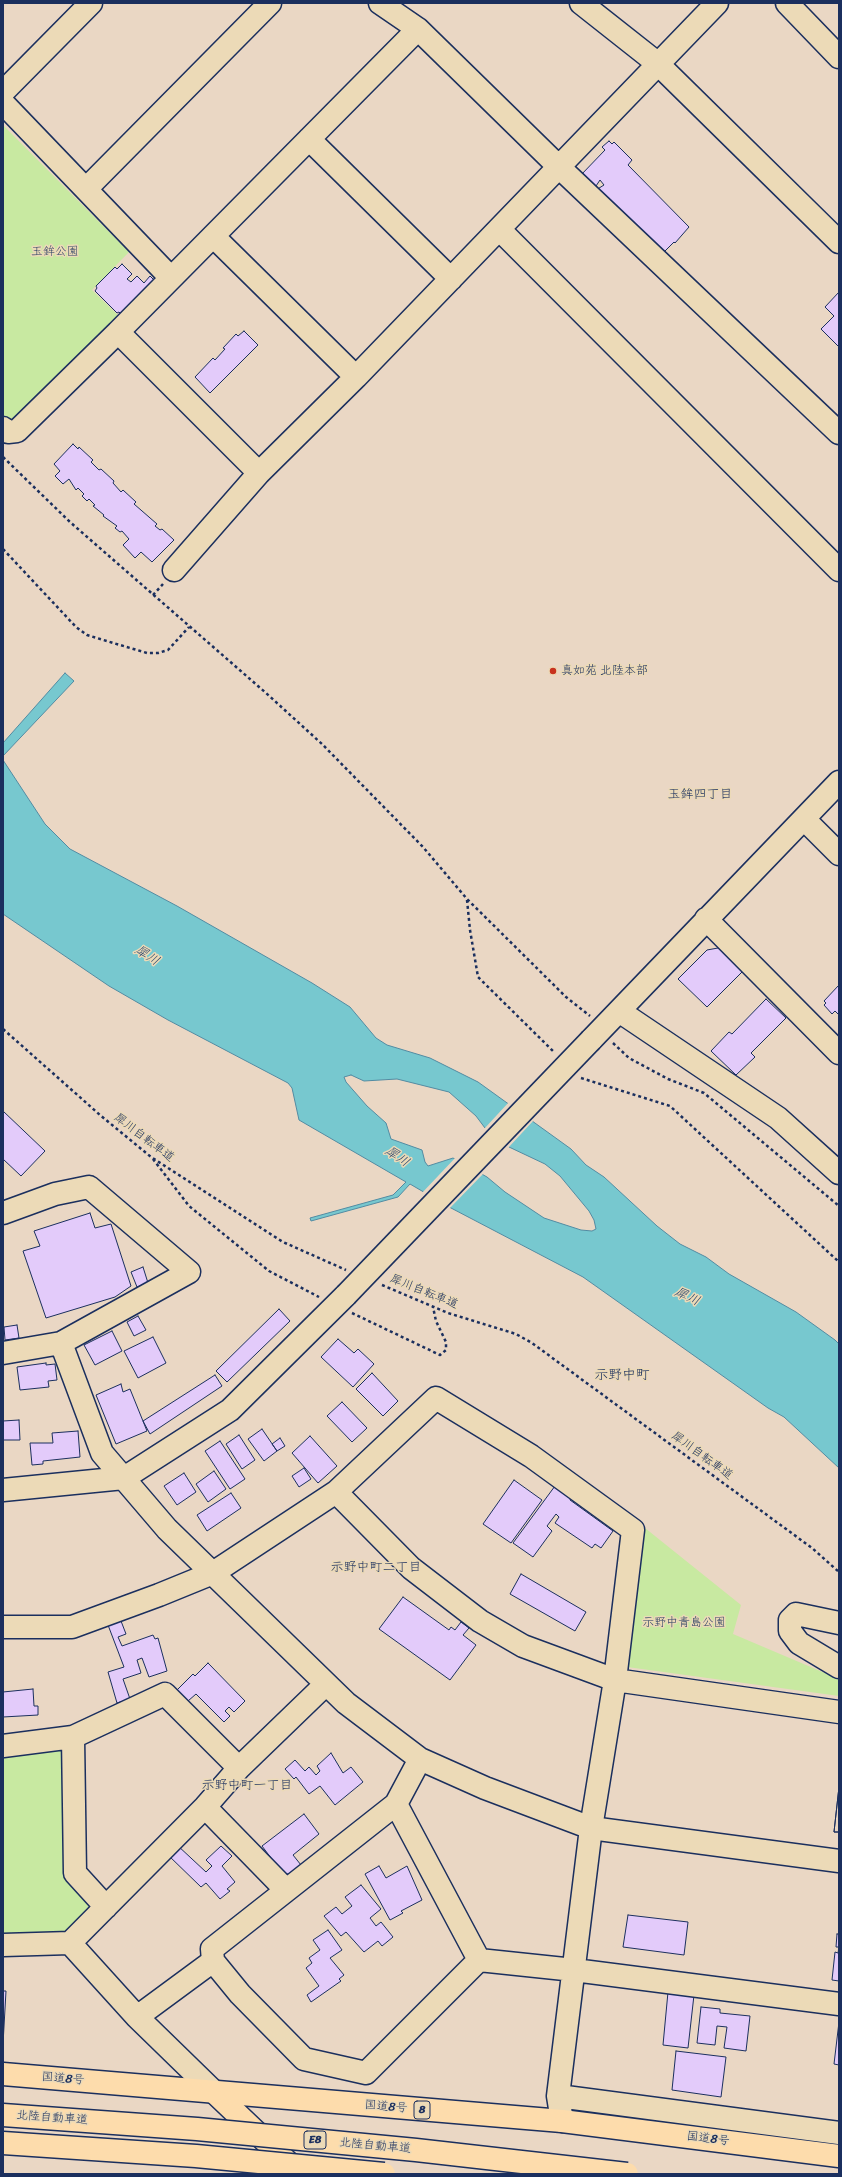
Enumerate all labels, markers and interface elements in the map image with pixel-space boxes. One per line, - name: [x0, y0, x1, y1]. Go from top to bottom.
- park label: 玉鉾公園: [31, 245, 79, 259]
- place label: 真如苑 北陸本部: [561, 664, 648, 678]
- marker: 真如苑 北陸本部: [548, 666, 558, 676]
- district label: 玉鉾四丁目: [668, 787, 732, 803]
- water label: 犀川: [132, 942, 162, 970]
- street label: 犀川自転車道: [111, 1111, 177, 1165]
- water label: 犀川: [382, 1143, 412, 1171]
- street label: 犀川自転車道: [388, 1272, 460, 1312]
- water label: 犀川: [672, 1284, 702, 1310]
- district label: 示野中町: [594, 1367, 650, 1383]
- street label: 犀川自転車道: [669, 1429, 735, 1483]
- district label: 示野中町二丁目: [331, 1560, 421, 1576]
- park label: 示野中青島公園: [642, 1616, 726, 1630]
- district label: 示野中町一丁目: [202, 1778, 292, 1794]
- street label: 国道8号: [41, 2070, 85, 2088]
- street label: 国道8号: [364, 2098, 408, 2116]
- road number: 8: [414, 2101, 430, 2119]
- street label: 北陸自動車道: [16, 2108, 88, 2128]
- street label: 国道8号: [686, 2129, 730, 2149]
- road number: E8: [304, 2131, 326, 2149]
- street label: 北陸自動車道: [339, 2136, 411, 2156]

